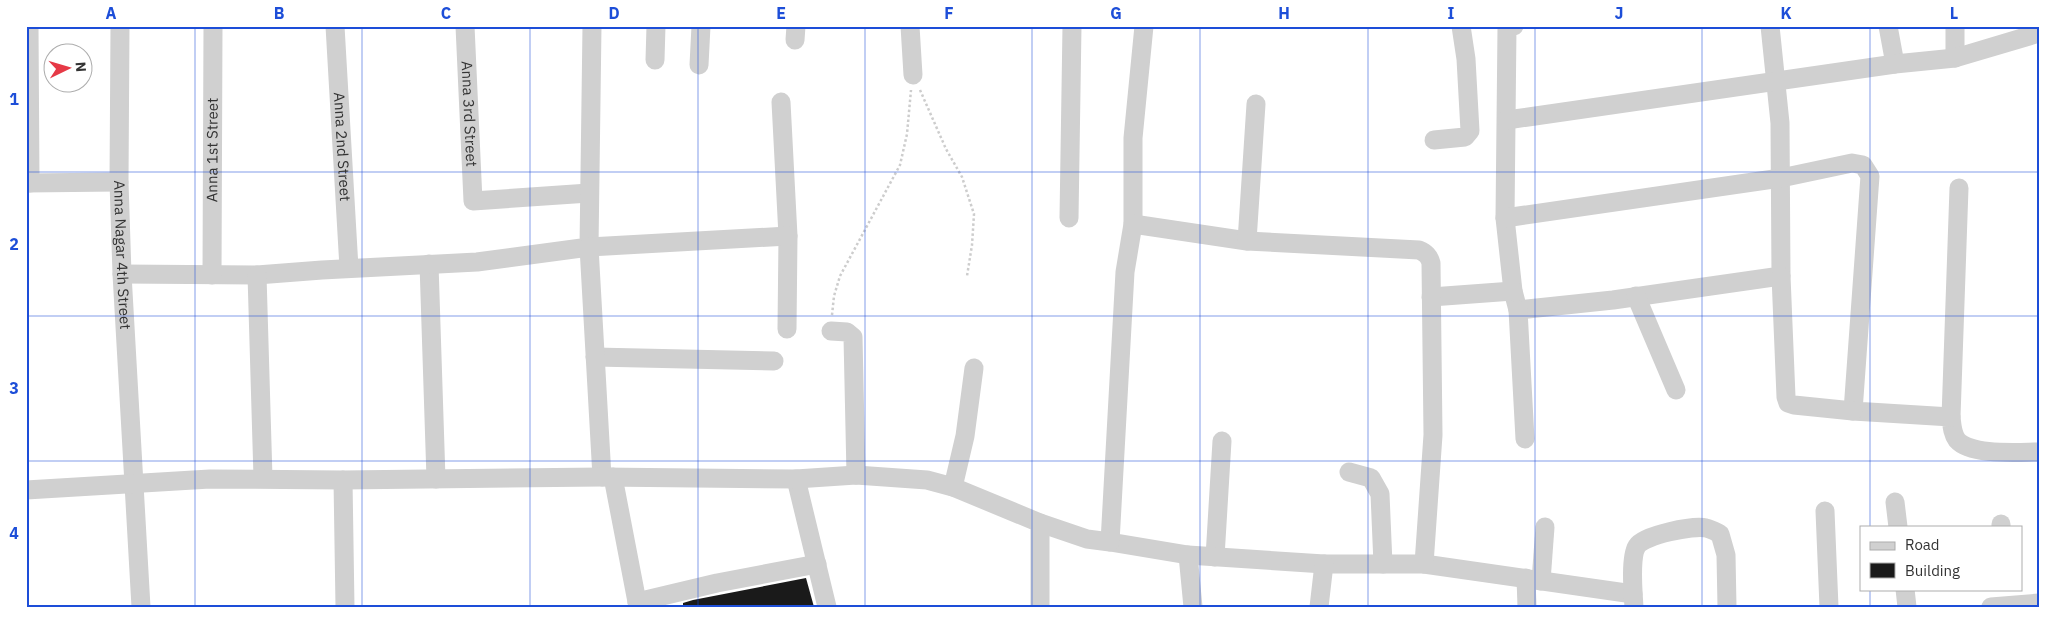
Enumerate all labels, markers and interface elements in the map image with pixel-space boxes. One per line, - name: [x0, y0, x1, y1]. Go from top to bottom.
- text: A: [106, 3, 117, 23]
- text: B: [274, 3, 285, 23]
- text: C: [441, 3, 451, 23]
- text: D: [608, 3, 620, 23]
- text: E: [776, 3, 786, 23]
- text: F: [944, 3, 954, 23]
- text: G: [1110, 3, 1122, 23]
- text: H: [1278, 3, 1290, 23]
- text: I: [1448, 3, 1455, 23]
- text: J: [1615, 3, 1623, 23]
- text: K: [1780, 3, 1792, 23]
- text: L: [1950, 3, 1958, 23]
- north arrow: [42, 42, 92, 92]
- street label: Anna 3rd Street: [458, 60, 481, 167]
- text: N: [72, 61, 90, 73]
- text: 1: [9, 89, 19, 109]
- street label: Anna 2nd Street: [330, 92, 355, 202]
- street label: Anna 1st Street: [202, 98, 222, 202]
- street label: Anna Nagar 4th Street: [110, 180, 135, 330]
- text: 2: [9, 234, 19, 254]
- text: 3: [9, 378, 19, 398]
- text: 4: [9, 523, 19, 543]
- legend: [1860, 526, 2022, 590]
- text: Road: [1905, 535, 1940, 554]
- text: Building: [1905, 561, 1960, 580]

